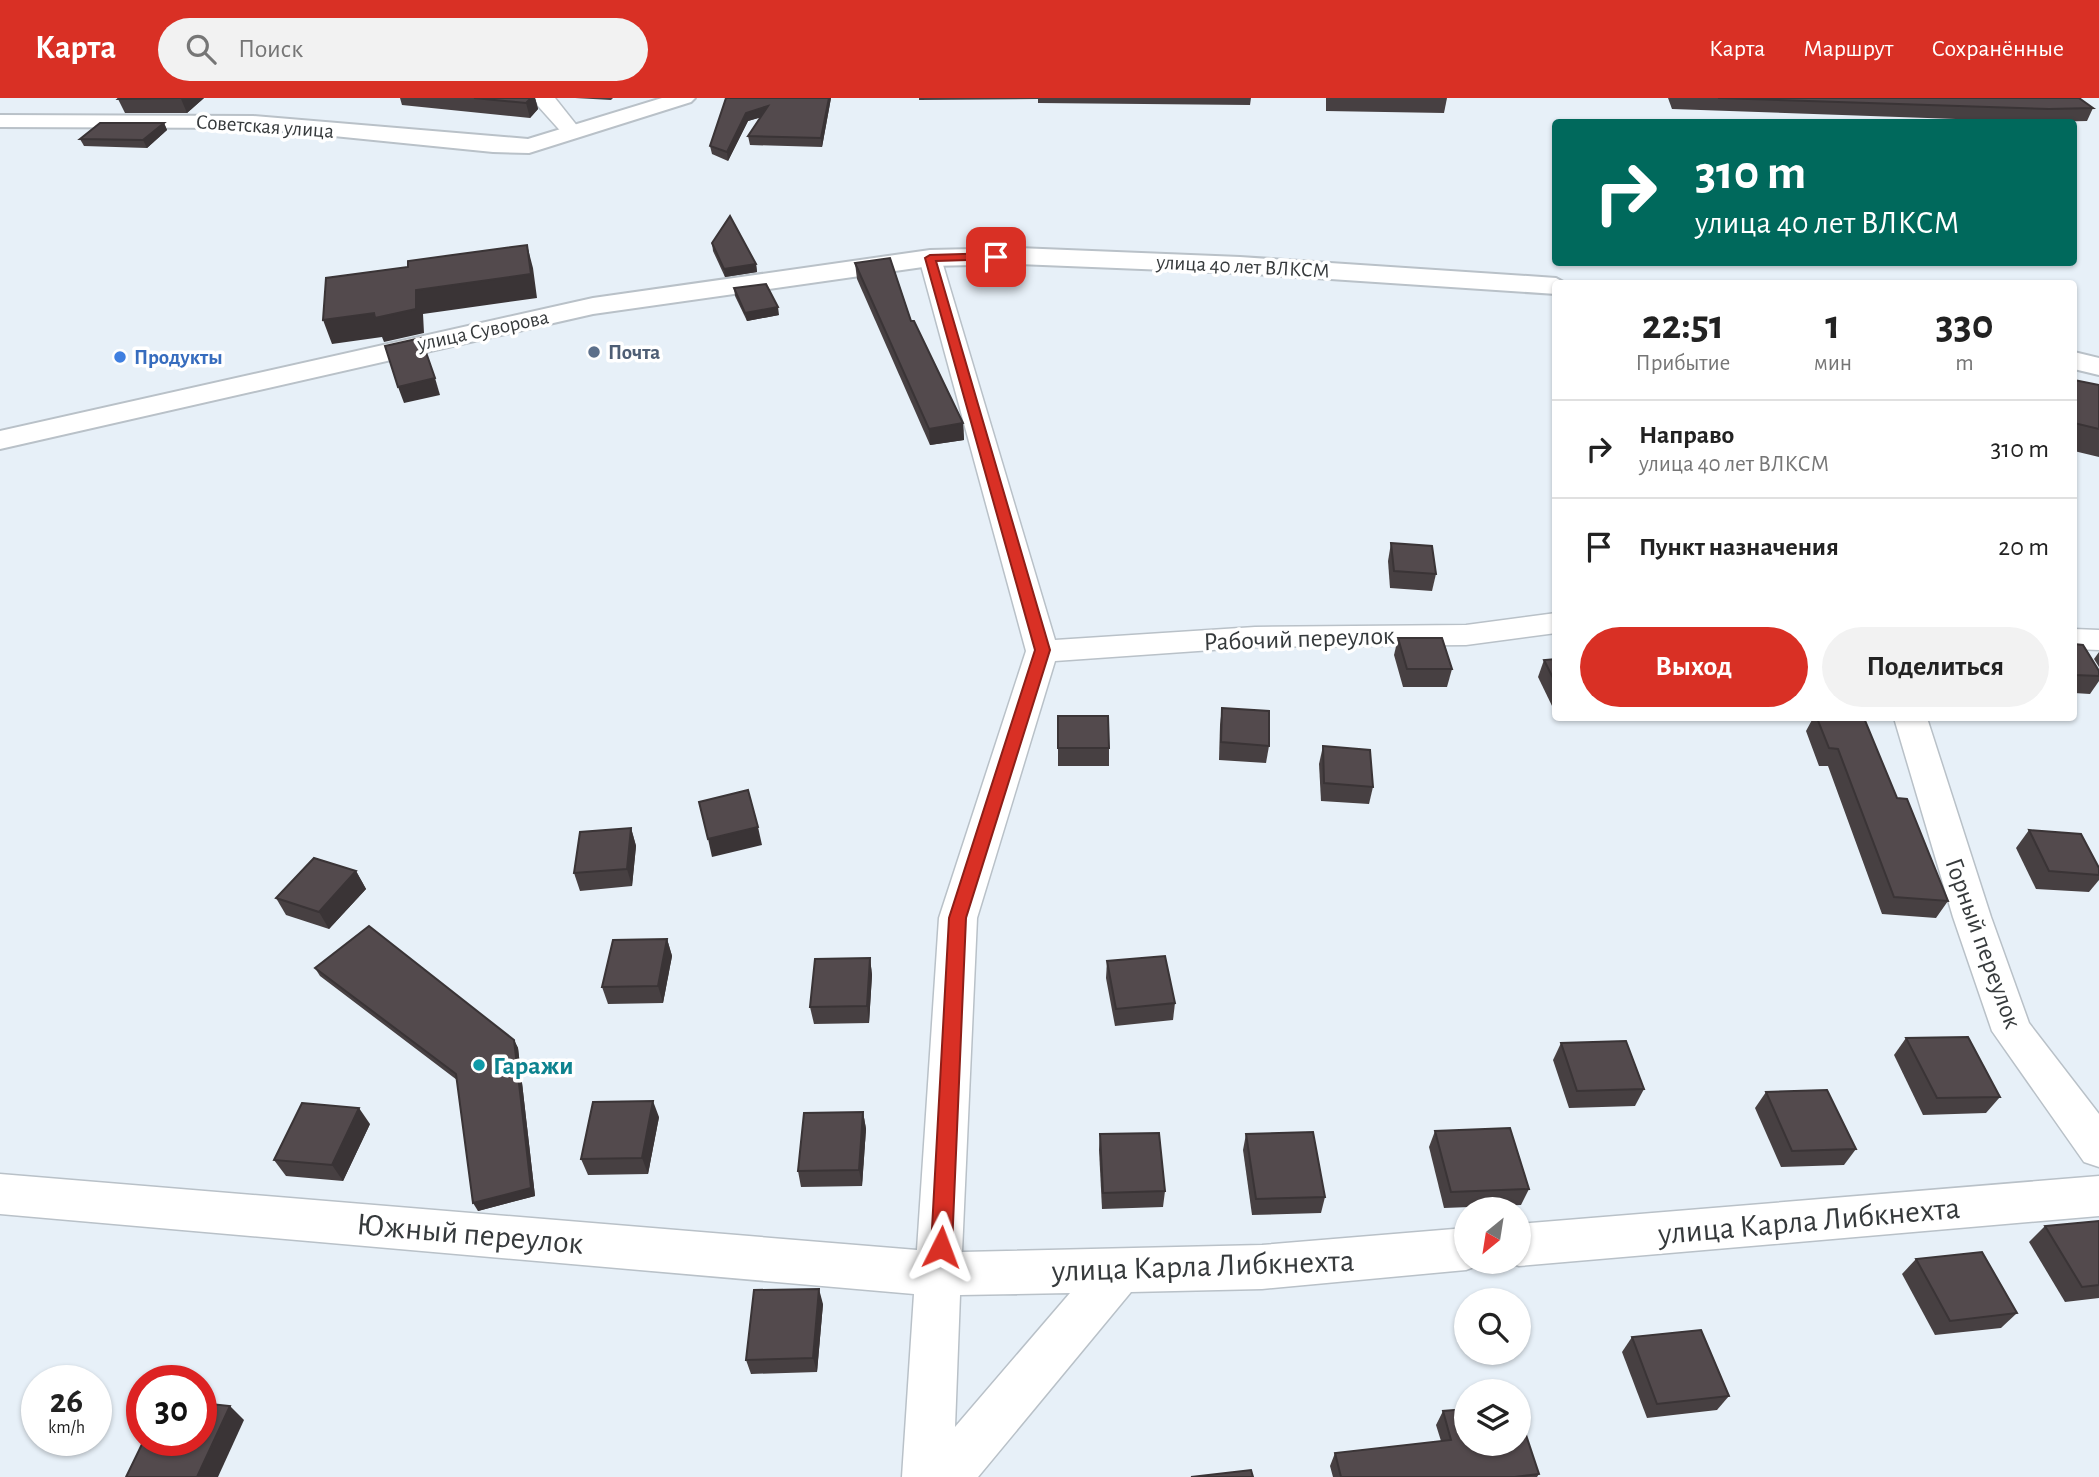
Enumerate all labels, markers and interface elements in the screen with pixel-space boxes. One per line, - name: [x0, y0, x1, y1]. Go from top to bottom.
- search box: [158, 18, 648, 81]
- icon: search: [182, 30, 220, 68]
- text: Карта: [35, 32, 116, 65]
- text: Поиск: [238, 36, 303, 62]
- text: Карта: [1709, 37, 1765, 61]
- text: Маршрут: [1803, 37, 1893, 61]
- text: Сохранённые: [1931, 37, 2064, 61]
- street label: Советская улица: [195, 111, 335, 142]
- icon: right: [1580, 147, 1671, 238]
- text: 310 m: [1695, 149, 1806, 198]
- text: улица 40 лет ВЛКСМ: [1695, 207, 1960, 239]
- pin: [966, 227, 1026, 287]
- icon: arrive: [977, 238, 1015, 276]
- street label: улица 40 лет ВЛКСМ: [1155, 251, 1330, 282]
- text: 22:51: [1642, 304, 1724, 346]
- text: 1: [1825, 304, 1840, 346]
- text: 330: [1935, 304, 1994, 346]
- street label: улица Суворова: [414, 306, 551, 355]
- place label: Почта: [608, 342, 660, 363]
- marker: Почта: [586, 344, 602, 360]
- place label: Продукты: [134, 347, 223, 368]
- marker: Продукты: [112, 349, 128, 365]
- text: Прибытие: [1635, 352, 1730, 375]
- text: мин: [1814, 352, 1852, 375]
- text: m: [1955, 352, 1974, 375]
- text: Направо: [1639, 422, 1734, 448]
- icon: right: [1580, 430, 1618, 468]
- text: 310 m: [1991, 436, 2049, 462]
- text: улица 40 лет ВЛКСМ: [1639, 453, 1829, 476]
- icon: arrive: [1580, 528, 1618, 566]
- text: Пункт назначения: [1639, 534, 1839, 560]
- text: 20 m: [1998, 534, 2049, 560]
- street label: Рабочий переулок: [1203, 623, 1395, 655]
- button: Выход: [1580, 627, 1808, 707]
- button: Поделиться: [1822, 627, 2049, 707]
- street label: Горный переулок: [1940, 855, 2026, 1032]
- place label: Гаражи: [493, 1053, 573, 1079]
- marker: Гаражи: [471, 1057, 487, 1073]
- street label: улица Карла Либкнехта: [1656, 1192, 1961, 1250]
- north arrow: [1454, 1197, 1531, 1274]
- map controls: [1454, 1197, 1531, 1456]
- street label: Южный переулок: [355, 1208, 585, 1260]
- position arrow: [904, 1210, 978, 1284]
- street label: улица Карла Либкнехта: [1050, 1245, 1355, 1287]
- button: search: [1454, 1288, 1531, 1365]
- speed limit sign: 30: [126, 1365, 217, 1456]
- button: layers: [1454, 1379, 1531, 1456]
- text: 26: [50, 1384, 83, 1419]
- text: km/h: [48, 1419, 85, 1437]

